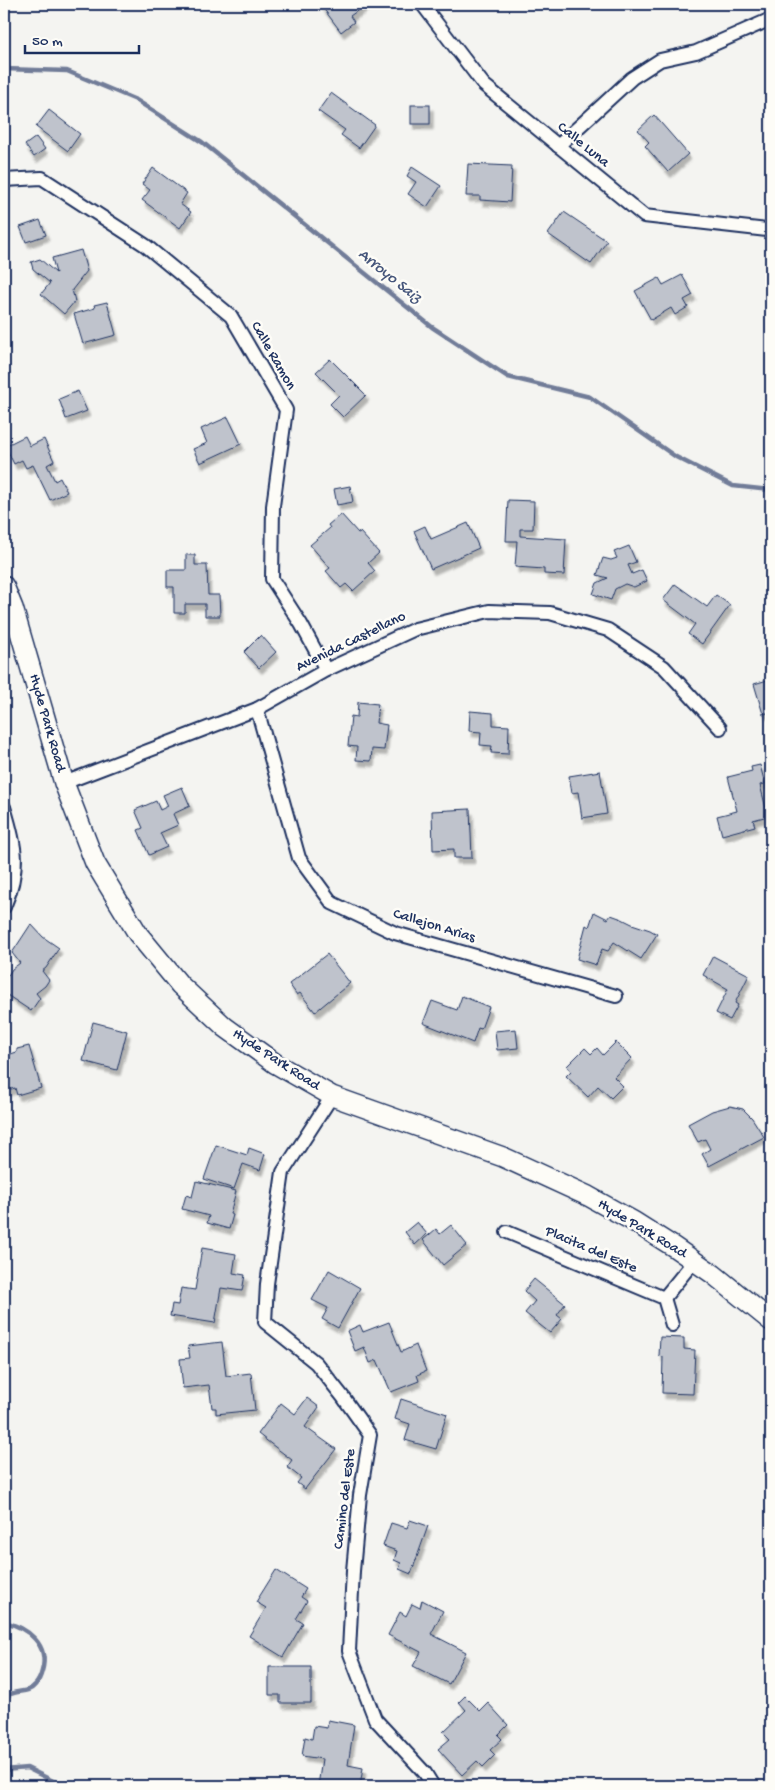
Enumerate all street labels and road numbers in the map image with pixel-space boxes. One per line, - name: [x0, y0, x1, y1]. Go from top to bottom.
- street label: Calle Luna: [553, 118, 613, 172]
- street label: Calle Ramon: [246, 319, 300, 393]
- street label: Avenida Castellano: [293, 608, 409, 676]
- street label: Hyde Park Road: [24, 672, 70, 775]
- street label: Callejon Arias: [391, 905, 478, 947]
- street label: Hyde Park Road: [229, 1025, 324, 1096]
- street label: Hyde Park Road: [594, 1195, 691, 1263]
- street label: Placita del Este: [541, 1222, 640, 1278]
- street label: Camino del Este: [330, 1448, 360, 1550]

